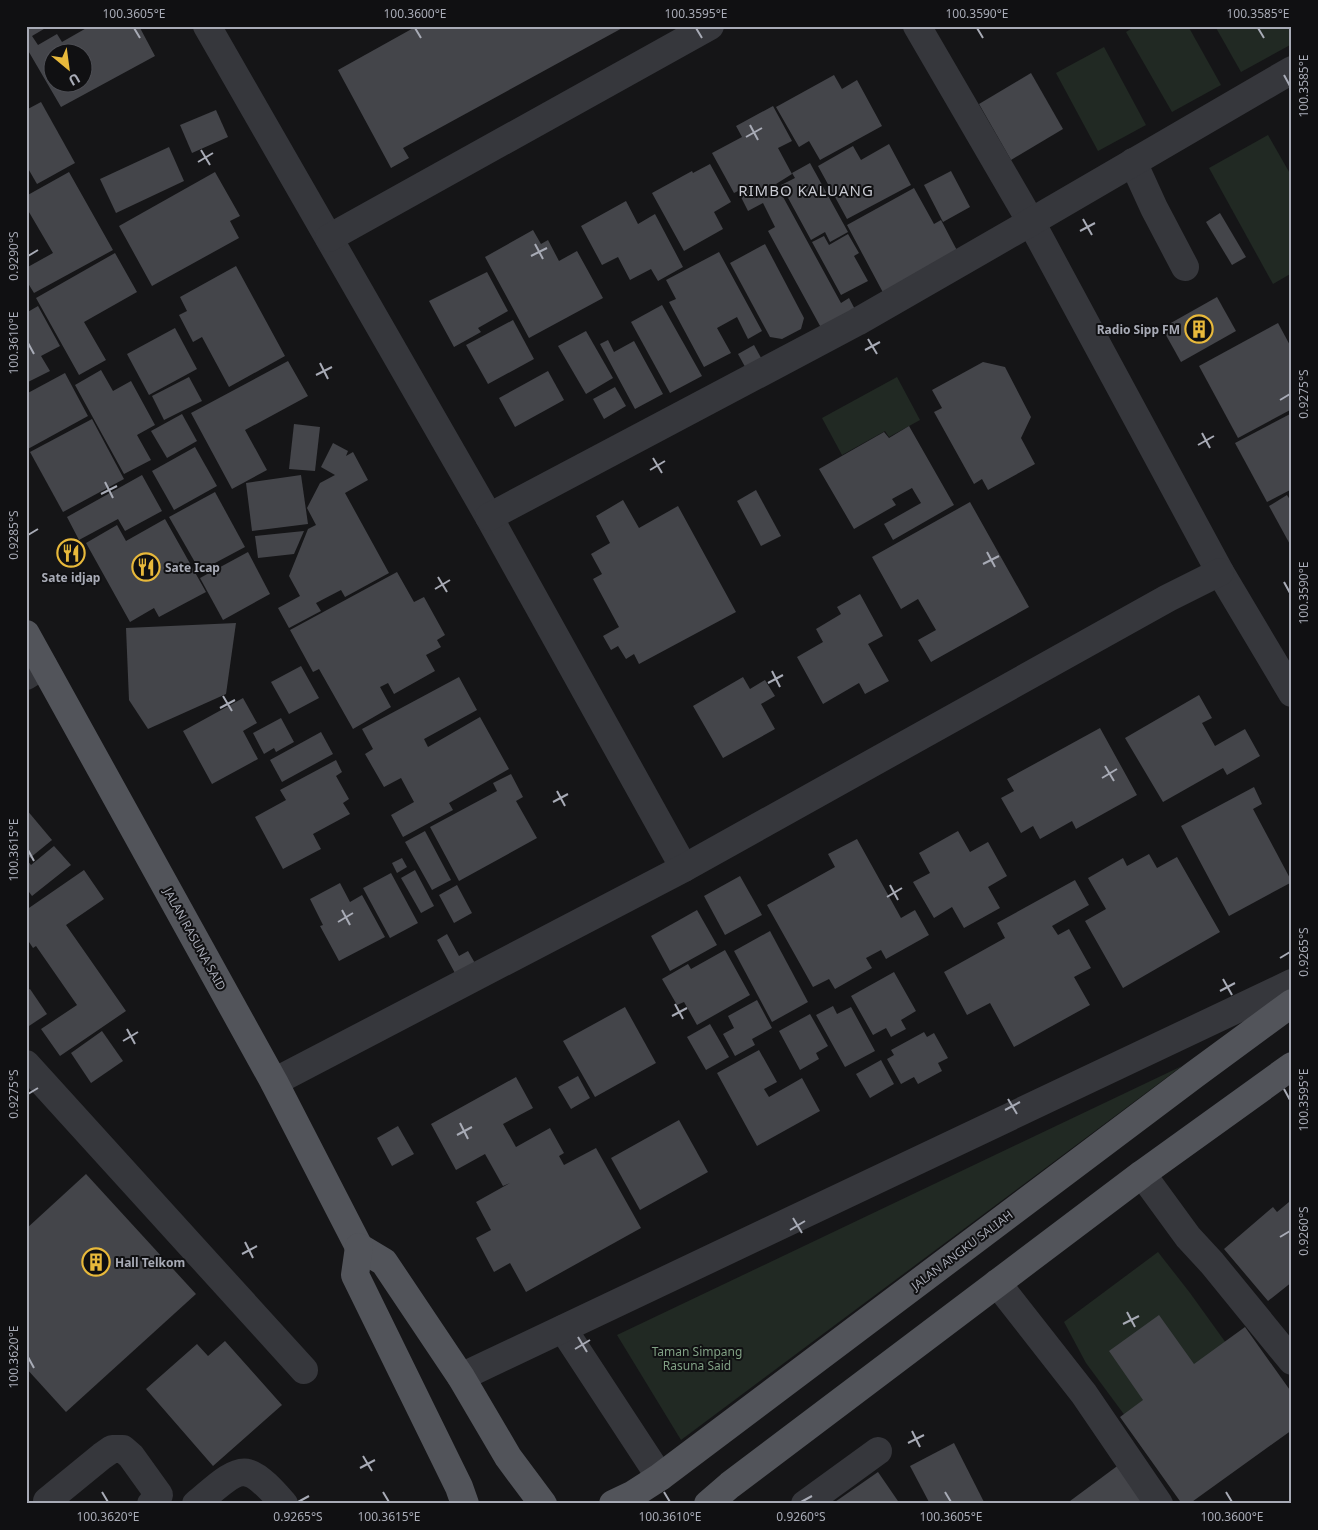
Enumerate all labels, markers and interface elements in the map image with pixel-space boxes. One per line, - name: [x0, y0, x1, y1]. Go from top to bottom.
- text: 100.3605°E: [102, 5, 166, 22]
- text: 100.3600°E: [383, 5, 447, 22]
- text: 100.3595°E: [664, 5, 728, 22]
- text: 100.3590°E: [945, 5, 1009, 22]
- text: 100.3585°E: [1226, 5, 1290, 22]
- north arrow: [42, 42, 92, 92]
- text: 100.3585°E: [1295, 54, 1312, 118]
- text: U: [65, 69, 84, 91]
- district label: RIMBO KALUANG: [738, 180, 874, 200]
- text: 0.9290°S: [5, 231, 22, 281]
- text: 100.3610°E: [5, 311, 22, 375]
- building icon: Radio Sipp FM: [1184, 314, 1214, 344]
- place label: Radio Sipp FM: [1097, 321, 1180, 338]
- text: 0.9275°S: [1295, 369, 1312, 419]
- text: 0.9285°S: [5, 510, 22, 560]
- restaurant icon: Sate idjap: [56, 538, 86, 568]
- restaurant icon: Sate Icap: [131, 552, 161, 582]
- place label: Sate Icap: [165, 559, 220, 576]
- text: 100.3590°E: [1295, 561, 1312, 625]
- place label: Sate idjap: [42, 569, 101, 586]
- text: 100.3615°E: [5, 818, 22, 882]
- street label: JALAN RASUNA SAID: [159, 884, 230, 993]
- text: 0.9265°S: [1295, 927, 1312, 977]
- text: 100.3595°E: [1295, 1068, 1312, 1132]
- text: 0.9275°S: [5, 1069, 22, 1119]
- street label: JALAN ANGKU SALIAH: [907, 1206, 1016, 1294]
- text: 0.9260°S: [1295, 1206, 1312, 1256]
- building icon: Hall Telkom: [81, 1247, 111, 1277]
- place label: Hall Telkom: [115, 1254, 185, 1271]
- text: 100.3620°E: [5, 1325, 22, 1389]
- park label: Taman Simpang Rasuna Said: [652, 1343, 742, 1374]
- text: 100.3620°E: [76, 1508, 140, 1525]
- text: 0.9265°S: [273, 1508, 323, 1525]
- text: 100.3615°E: [357, 1508, 421, 1525]
- text: 100.3610°E: [638, 1508, 702, 1525]
- text: 0.9260°S: [776, 1508, 826, 1525]
- text: 100.3605°E: [919, 1508, 983, 1525]
- text: 100.3600°E: [1200, 1508, 1264, 1525]

